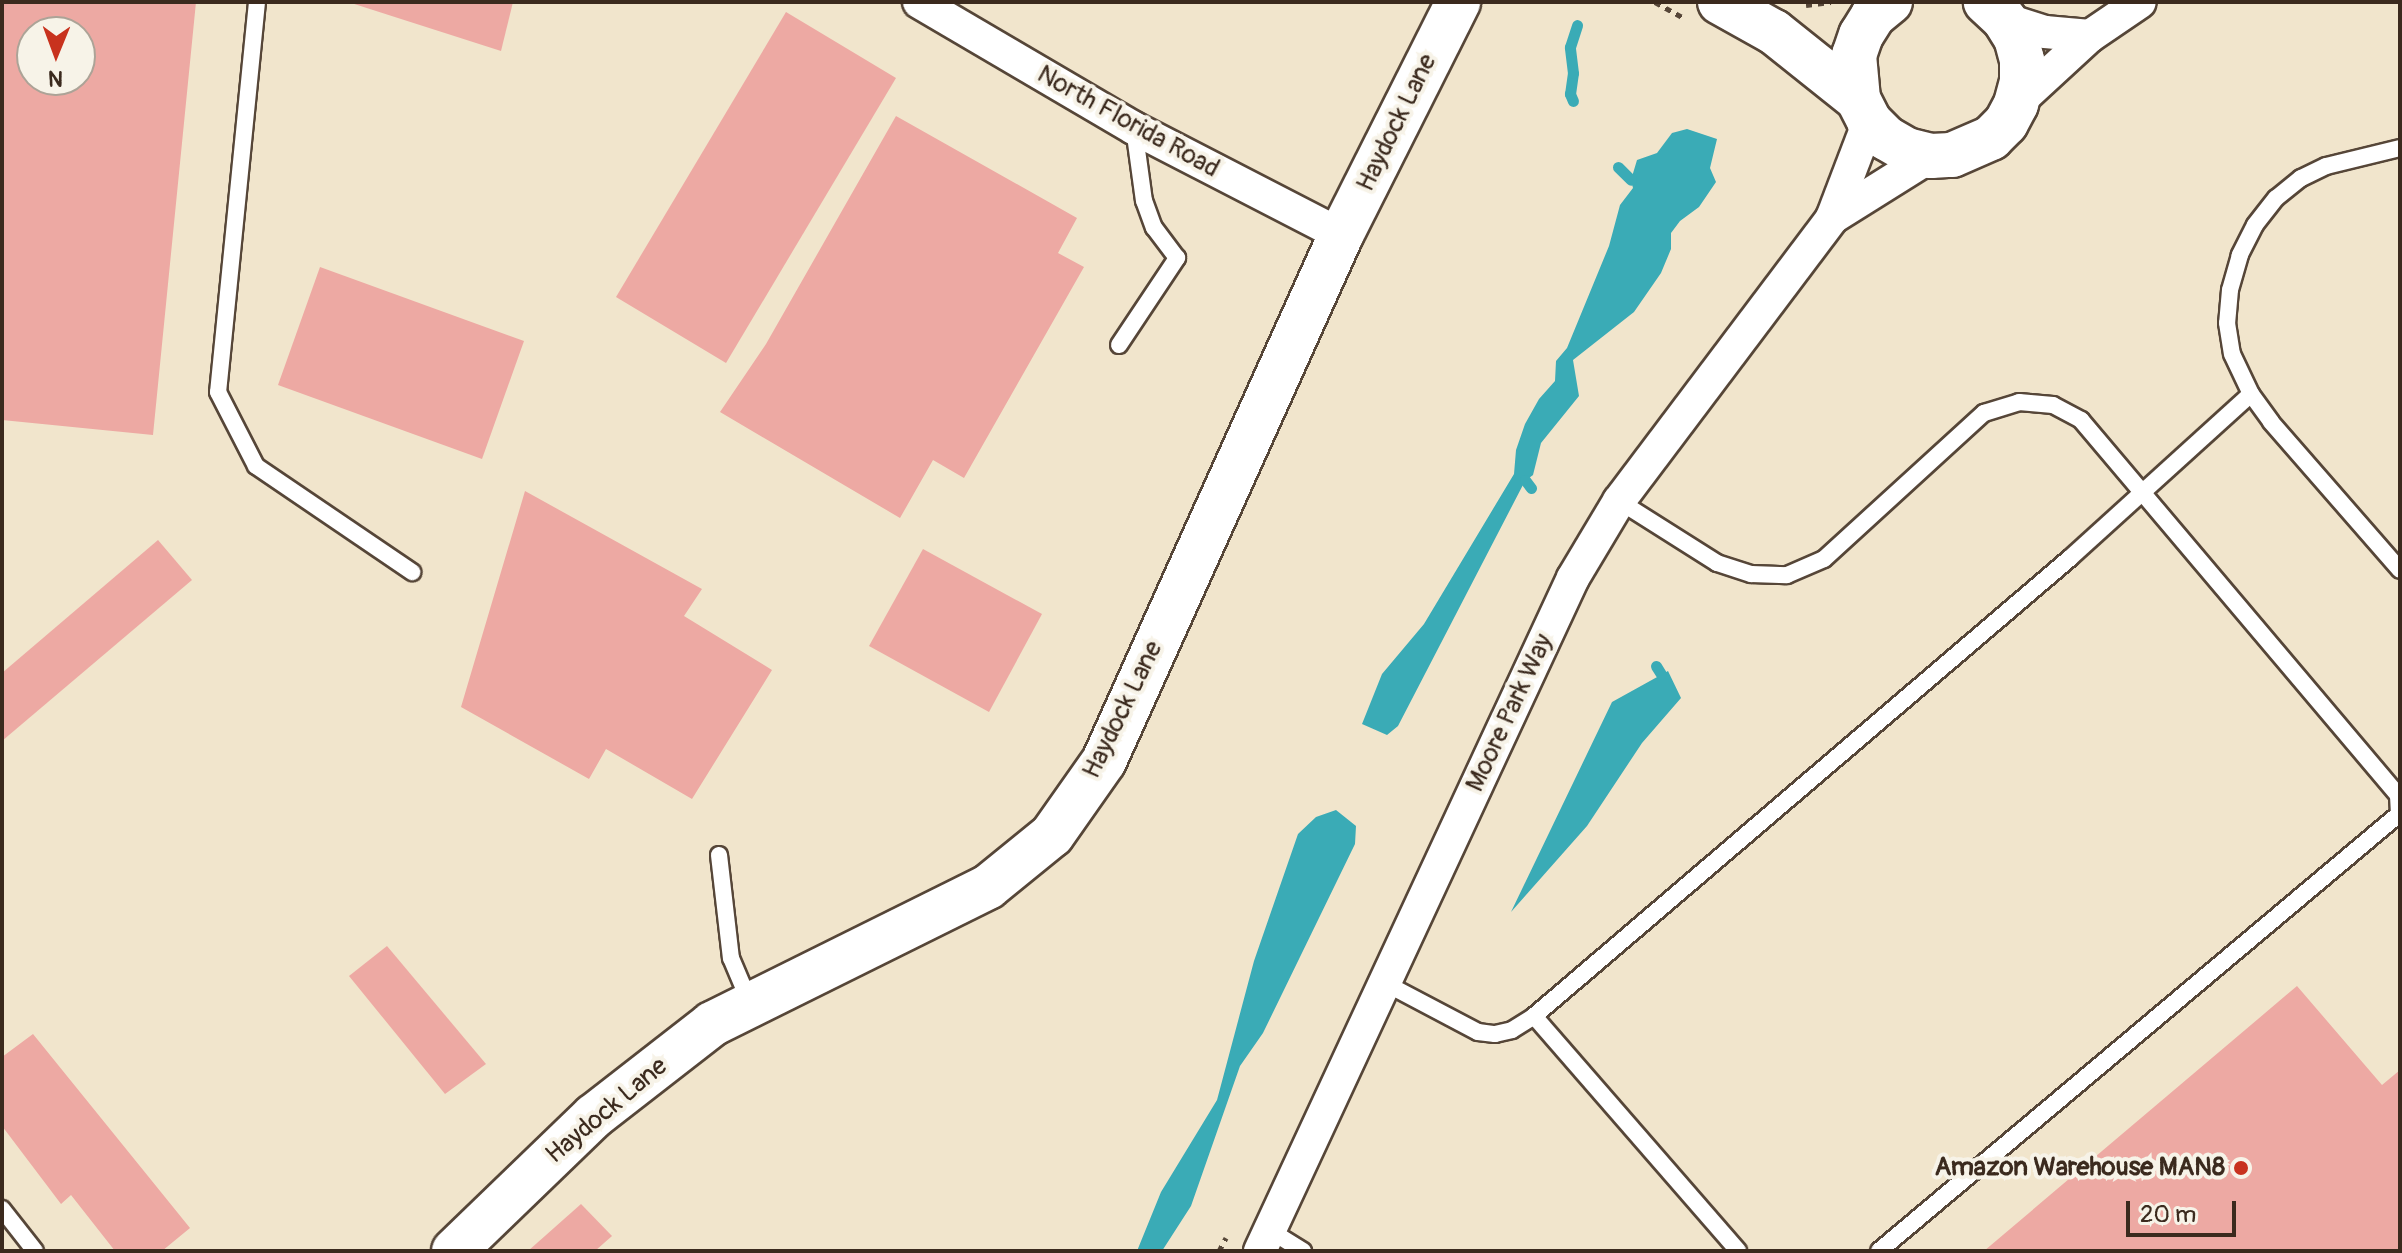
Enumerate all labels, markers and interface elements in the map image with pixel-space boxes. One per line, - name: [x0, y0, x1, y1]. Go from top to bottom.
- north arrow: [16, 16, 96, 96]
- street label: Haydock Lane: [1350, 49, 1444, 197]
- street label: North Florida Road: [1032, 59, 1224, 185]
- text: N: [48, 64, 63, 92]
- street label: Moore Park Way: [1460, 629, 1560, 797]
- street label: Haydock Lane: [1076, 636, 1170, 784]
- street label: Haydock Lane: [540, 1051, 674, 1171]
- place label: Amazon Warehouse MAN8: [1934, 1152, 2225, 1184]
- marker: Amazon Warehouse MAN8: [2232, 1159, 2250, 1177]
- scale bar: [2130, 1185, 2240, 1235]
- text: 20 m: [2140, 1200, 2196, 1229]

